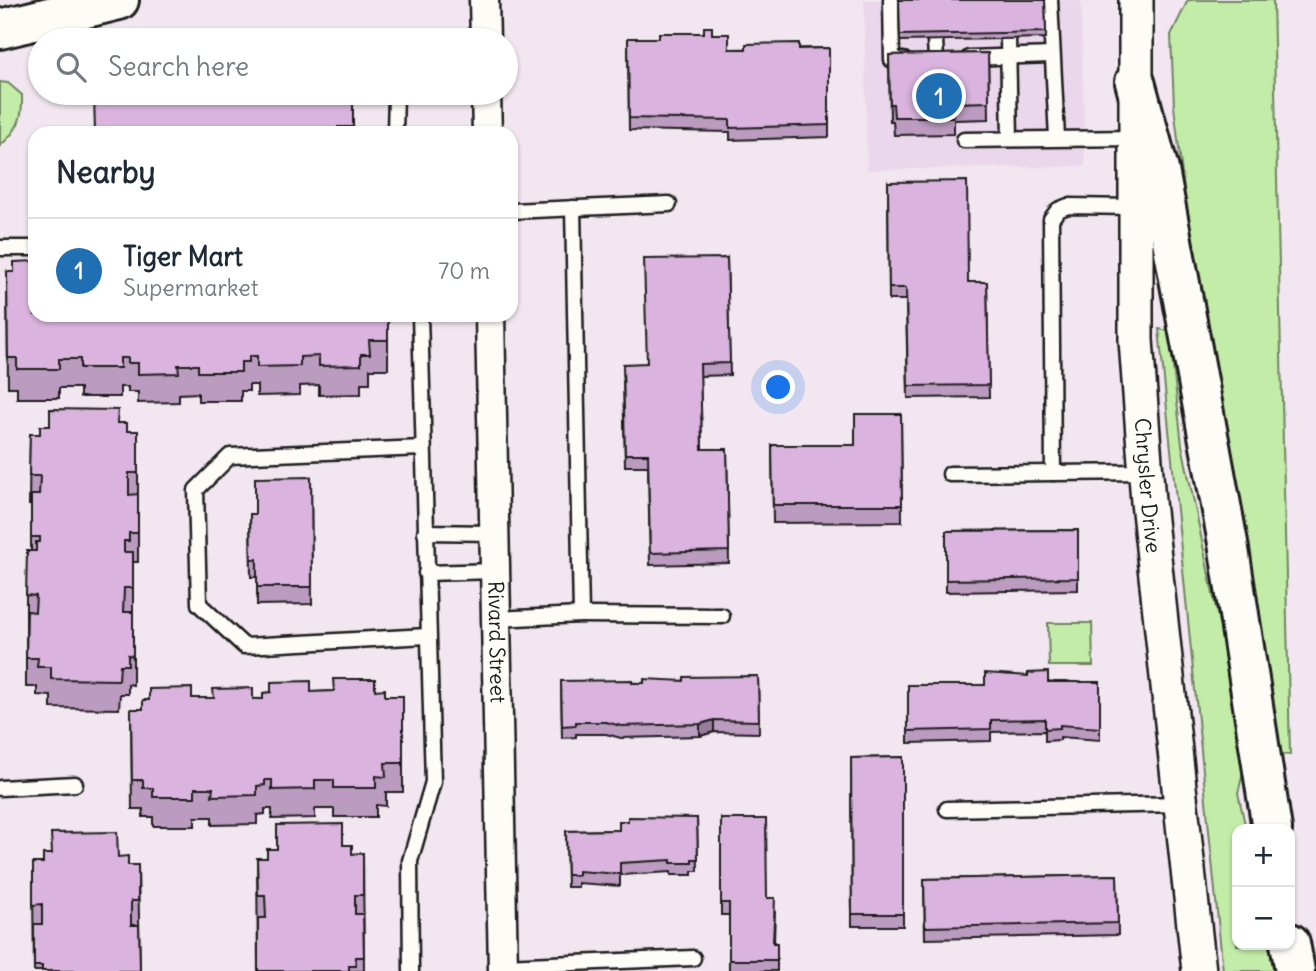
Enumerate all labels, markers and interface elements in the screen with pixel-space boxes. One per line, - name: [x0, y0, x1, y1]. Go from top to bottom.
- search box: [28, 28, 518, 105]
- icon: search: [52, 48, 90, 86]
- text: Search here: [108, 50, 249, 83]
- pin: 1: [916, 70, 962, 122]
- text: Nearby: [56, 153, 156, 191]
- text: Tiger Mart: [123, 240, 243, 273]
- text: 1: [74, 256, 84, 285]
- text: 70 m: [438, 256, 490, 285]
- text: Supermarket: [123, 273, 259, 302]
- your location: [761, 370, 795, 404]
- street label: Chrysler Drive: [1129, 417, 1167, 554]
- street label: Rivard Street: [482, 581, 512, 703]
- map controls: [1232, 824, 1295, 950]
- button: +: [1232, 824, 1295, 887]
- button: −: [1232, 887, 1295, 950]

